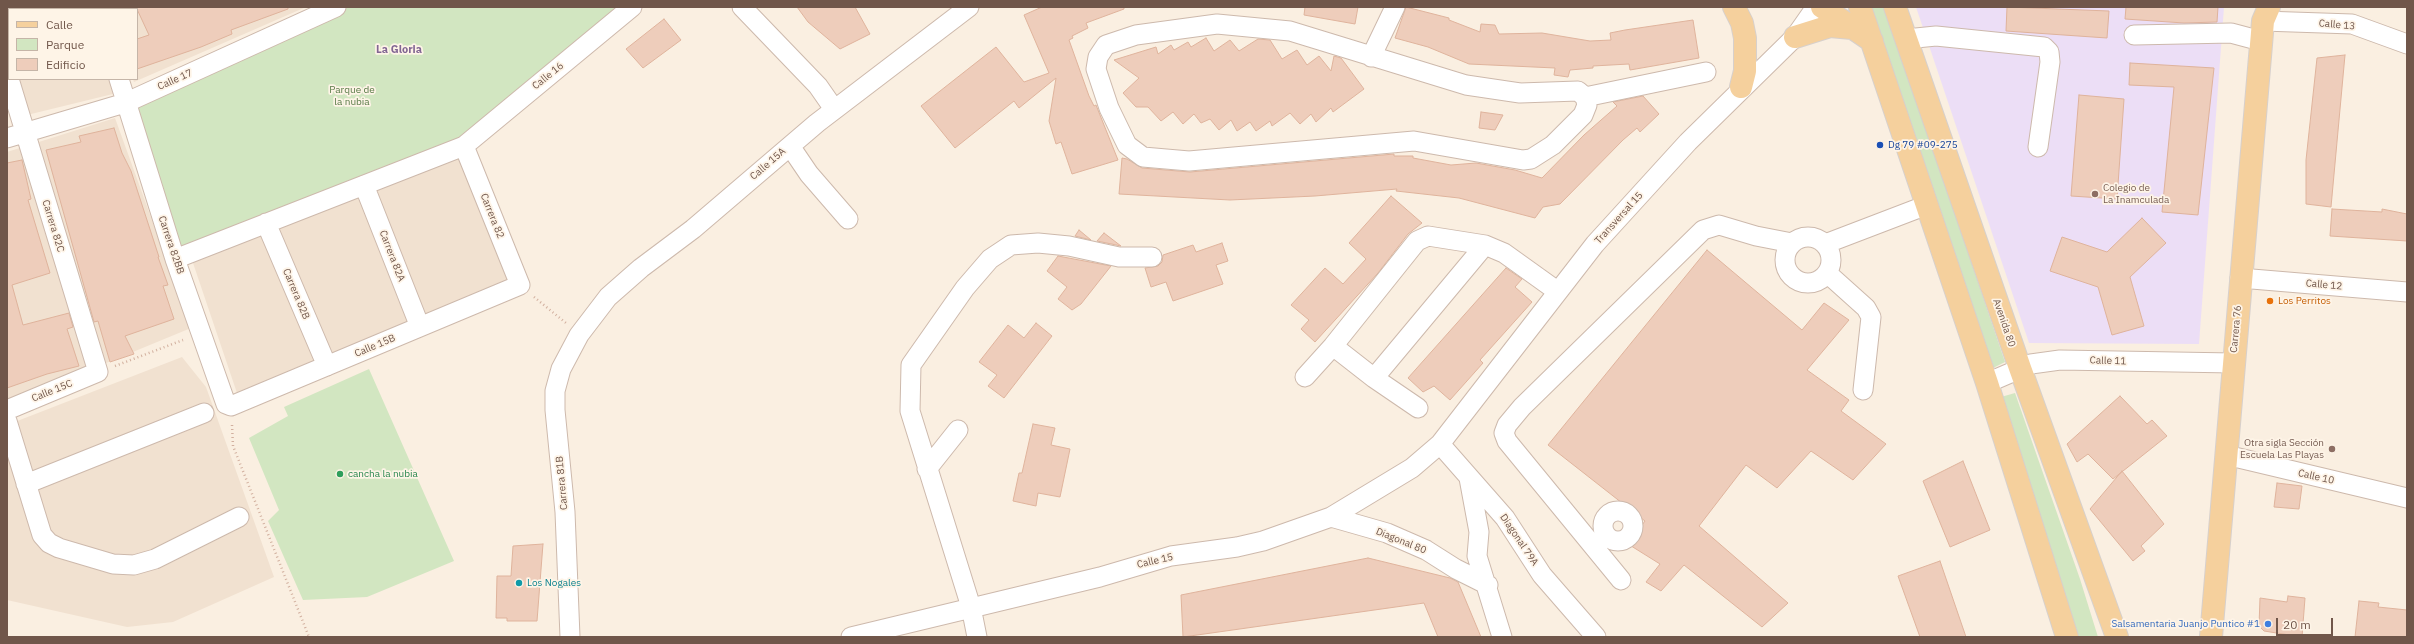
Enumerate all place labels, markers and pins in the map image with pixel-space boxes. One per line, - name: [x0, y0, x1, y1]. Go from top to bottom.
- place label: Dg 79 #09-275: [1888, 139, 1958, 151]
- marker: Dg 79 #09-275: [1875, 140, 1885, 150]
- place label: Colegio de La Inamculada: [2103, 182, 2169, 206]
- marker: Colegio de La Inamculada: [2090, 189, 2100, 199]
- place label: Los Perritos: [2278, 295, 2331, 307]
- marker: Los Perritos: [2265, 296, 2275, 306]
- place label: Otra sigla Sección Escuela Las Playas: [2240, 437, 2324, 460]
- marker: Otra sigla Sección Escuela Las Playas: [2327, 444, 2337, 454]
- place label: cancha la nubia: [348, 468, 418, 480]
- marker: cancha la nubia: [335, 469, 345, 479]
- place label: Los Nogales: [527, 577, 581, 589]
- marker: Los Nogales: [514, 578, 524, 588]
- place label: Salsamentaria Juanjo Puntico #1: [2112, 618, 2260, 630]
- marker: Salsamentaria Juanjo Puntico #1: [2263, 619, 2273, 629]

